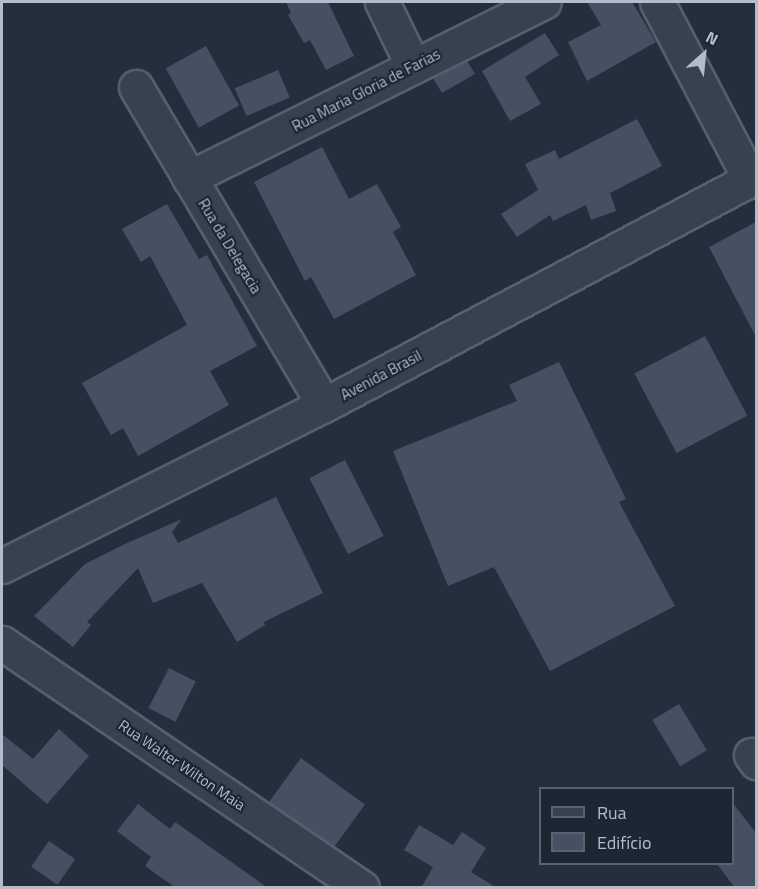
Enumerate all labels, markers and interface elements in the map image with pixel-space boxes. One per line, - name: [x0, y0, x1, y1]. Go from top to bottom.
- north arrow: [674, 24, 734, 84]
- text: N: [702, 25, 723, 51]
- street label: Rua Maria Gloria de Farias: [289, 45, 443, 135]
- street label: Rua da Delegacia: [195, 195, 265, 297]
- street label: Avenida Brasil: [337, 346, 425, 404]
- street label: Rua Walter Wilton Maia: [115, 716, 249, 814]
- legend: [539, 787, 734, 865]
- text: Rua: [597, 799, 627, 826]
- text: Edifício: [597, 829, 651, 856]

